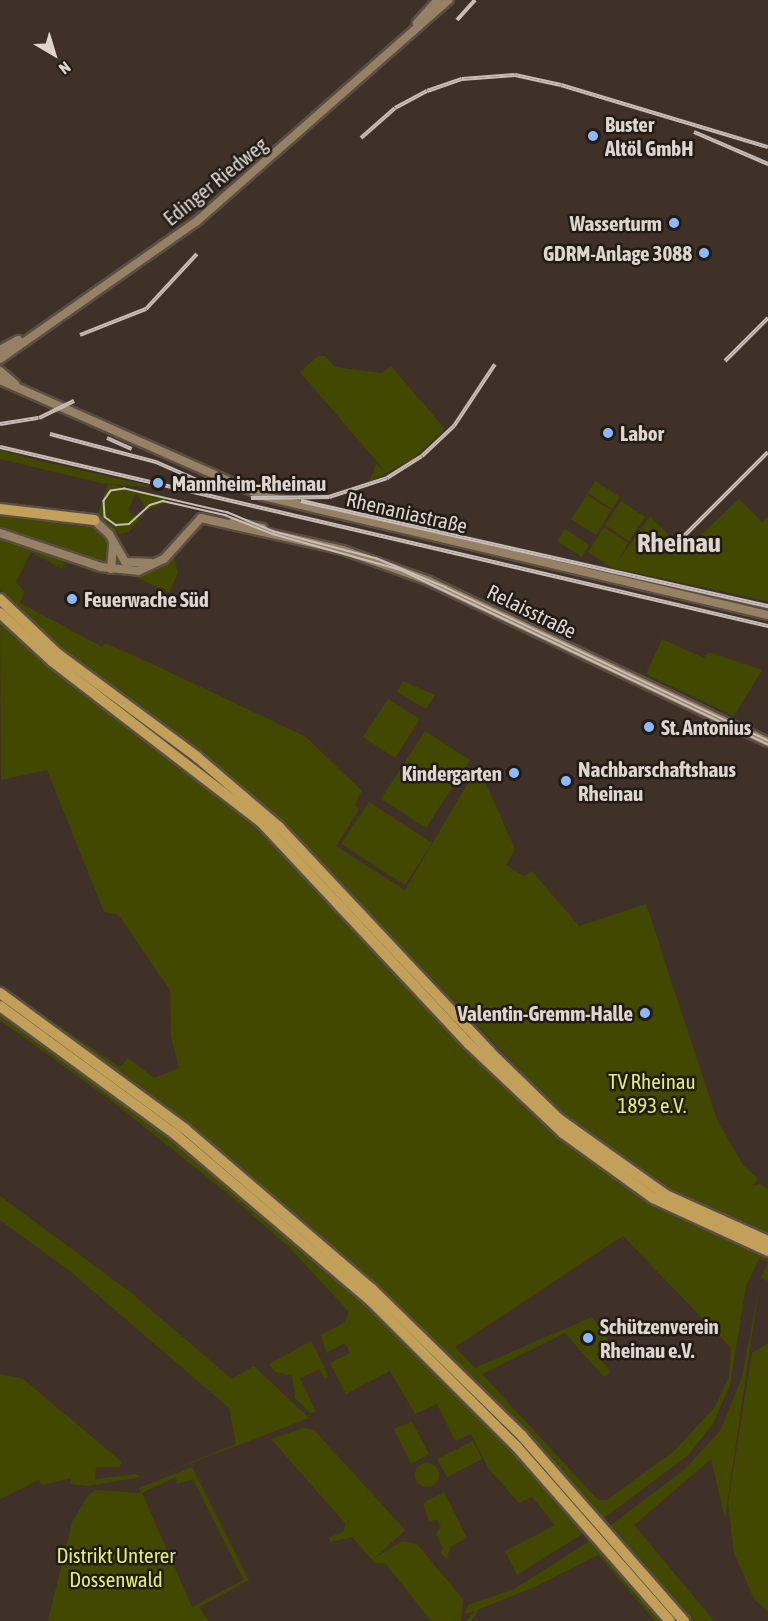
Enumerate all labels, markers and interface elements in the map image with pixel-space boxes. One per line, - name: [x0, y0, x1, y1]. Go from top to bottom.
- north arrow: [24, 24, 84, 84]
- text: N: [56, 58, 74, 78]
- place label: Buster Altöl GmbH: [605, 111, 693, 161]
- marker: Buster Altöl GmbH: [586, 129, 600, 143]
- street label: Edinger Riedweg: [158, 131, 272, 231]
- place label: Wasserturm: [570, 210, 662, 236]
- marker: Wasserturm: [667, 216, 681, 230]
- place label: GDRM-Anlage 3088: [543, 240, 692, 266]
- marker: GDRM-Anlage 3088: [697, 246, 711, 260]
- place label: Labor: [620, 420, 664, 446]
- marker: Labor: [601, 426, 615, 440]
- place label: Mannheim-Rheinau: [172, 470, 326, 496]
- marker: Mannheim-Rheinau: [149, 474, 167, 492]
- street label: Rhenaniastraße: [344, 486, 470, 538]
- district label: Rheinau: [637, 527, 721, 559]
- street label: Relaisstraße: [483, 579, 581, 643]
- place label: Feuerwache Süd: [84, 586, 209, 612]
- marker: Feuerwache Süd: [65, 592, 79, 606]
- place label: St. Antonius: [661, 714, 751, 740]
- marker: St. Antonius: [642, 720, 656, 734]
- place label: Nachbarschaftshaus Rheinau: [578, 756, 736, 806]
- place label: Kindergarten: [402, 760, 502, 786]
- marker: Kindergarten: [507, 766, 521, 780]
- marker: Nachbarschaftshaus Rheinau: [559, 774, 573, 788]
- place label: Valentin-Gremm-Halle: [457, 1000, 633, 1026]
- marker: Valentin-Gremm-Halle: [638, 1006, 652, 1020]
- park label: TV Rheinau 1893 e.V.: [608, 1068, 696, 1118]
- place label: Schützenverein Rheinau e.V.: [600, 1313, 719, 1363]
- marker: Schützenverein Rheinau e.V.: [581, 1331, 595, 1345]
- park label: Distrikt Unterer Dossenwald: [56, 1542, 176, 1592]

